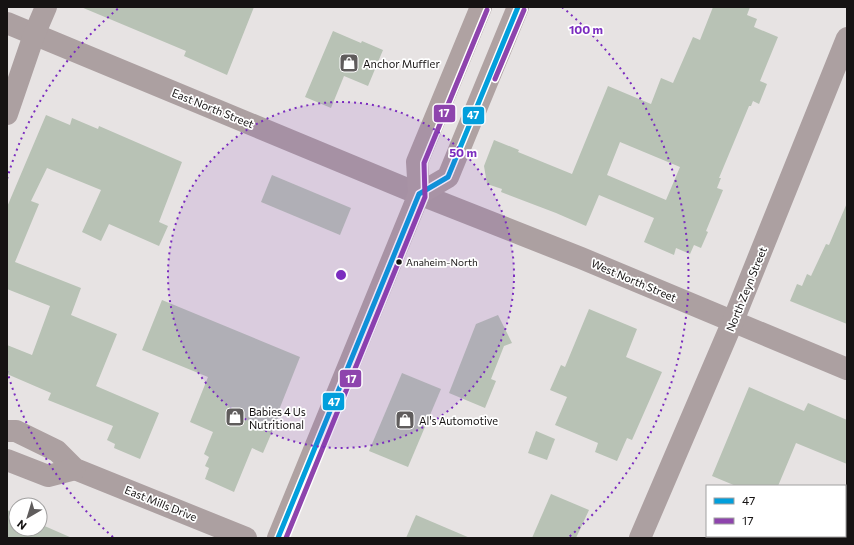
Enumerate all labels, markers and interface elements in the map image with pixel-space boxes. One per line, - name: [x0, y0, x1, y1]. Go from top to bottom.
- text: 100 m: [569, 22, 603, 36]
- shop icon: Anchor Muffler: [338, 52, 360, 74]
- place label: Anchor Muffler: [363, 57, 440, 70]
- street label: East North Street: [170, 86, 256, 131]
- line badge: 17: [433, 104, 456, 123]
- text: 17: [438, 106, 450, 119]
- line badge: 47: [462, 106, 485, 125]
- text: 47: [467, 108, 479, 121]
- text: 50 m: [449, 145, 477, 159]
- street label: North Zeyn Street: [723, 244, 769, 333]
- place label: Anaheim-North: [406, 256, 478, 268]
- street label: West North Street: [590, 256, 679, 304]
- marker: Anaheim-North: [394, 257, 404, 267]
- centre of rings: [334, 268, 348, 282]
- line badge: 17: [339, 369, 362, 388]
- text: 17: [345, 372, 357, 385]
- line badge: 47: [322, 392, 345, 411]
- text: 47: [328, 395, 340, 408]
- place label: Babies 4 Us Nutritional: [249, 405, 306, 431]
- shop icon: Babies 4 Us Nutritional: [224, 406, 246, 428]
- shop icon: Al's Automotive: [394, 409, 416, 431]
- place label: Al's Automotive: [419, 414, 498, 427]
- street label: East Mills Drive: [123, 483, 199, 523]
- legend: [706, 485, 846, 537]
- text: 47: [742, 493, 755, 507]
- north arrow: [8, 497, 48, 537]
- text: 17: [742, 513, 753, 527]
- text: N: [14, 518, 29, 533]

